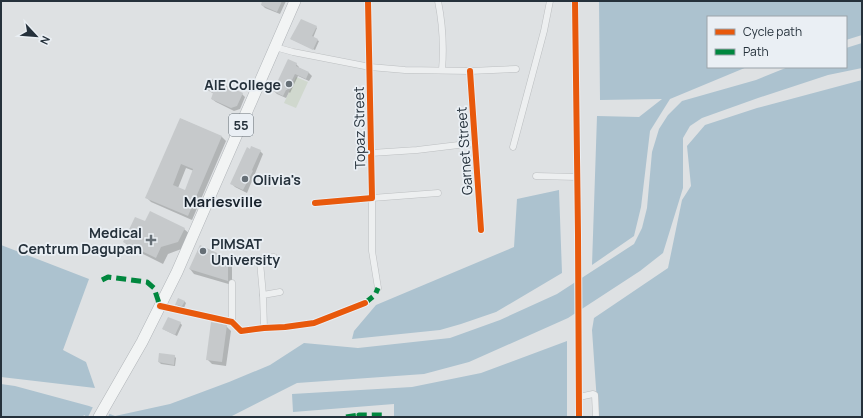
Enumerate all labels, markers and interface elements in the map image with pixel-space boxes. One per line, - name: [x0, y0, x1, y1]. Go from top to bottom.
- north arrow: [16, 16, 56, 56]
- legend: [707, 16, 847, 68]
- text: Cycle path: [743, 23, 802, 40]
- text: N: [37, 34, 54, 48]
- text: Path: [743, 43, 769, 60]
- place label: AIE College: [204, 75, 281, 94]
- marker: AIE College: [284, 79, 294, 89]
- street label: Topaz Street: [349, 86, 369, 170]
- street label: Garnet Street: [451, 106, 477, 196]
- road number: 55: [229, 114, 253, 136]
- place label: Olivia's: [253, 170, 301, 189]
- marker: Olivia's: [240, 174, 250, 184]
- district label: Mariesville: [184, 191, 262, 212]
- place label: Medical Centrum Dagupan: [18, 223, 142, 258]
- marker: Medical Centrum Dagupan: [145, 234, 157, 246]
- place label: PIMSAT University: [211, 234, 280, 269]
- marker: PIMSAT University: [198, 246, 208, 256]

